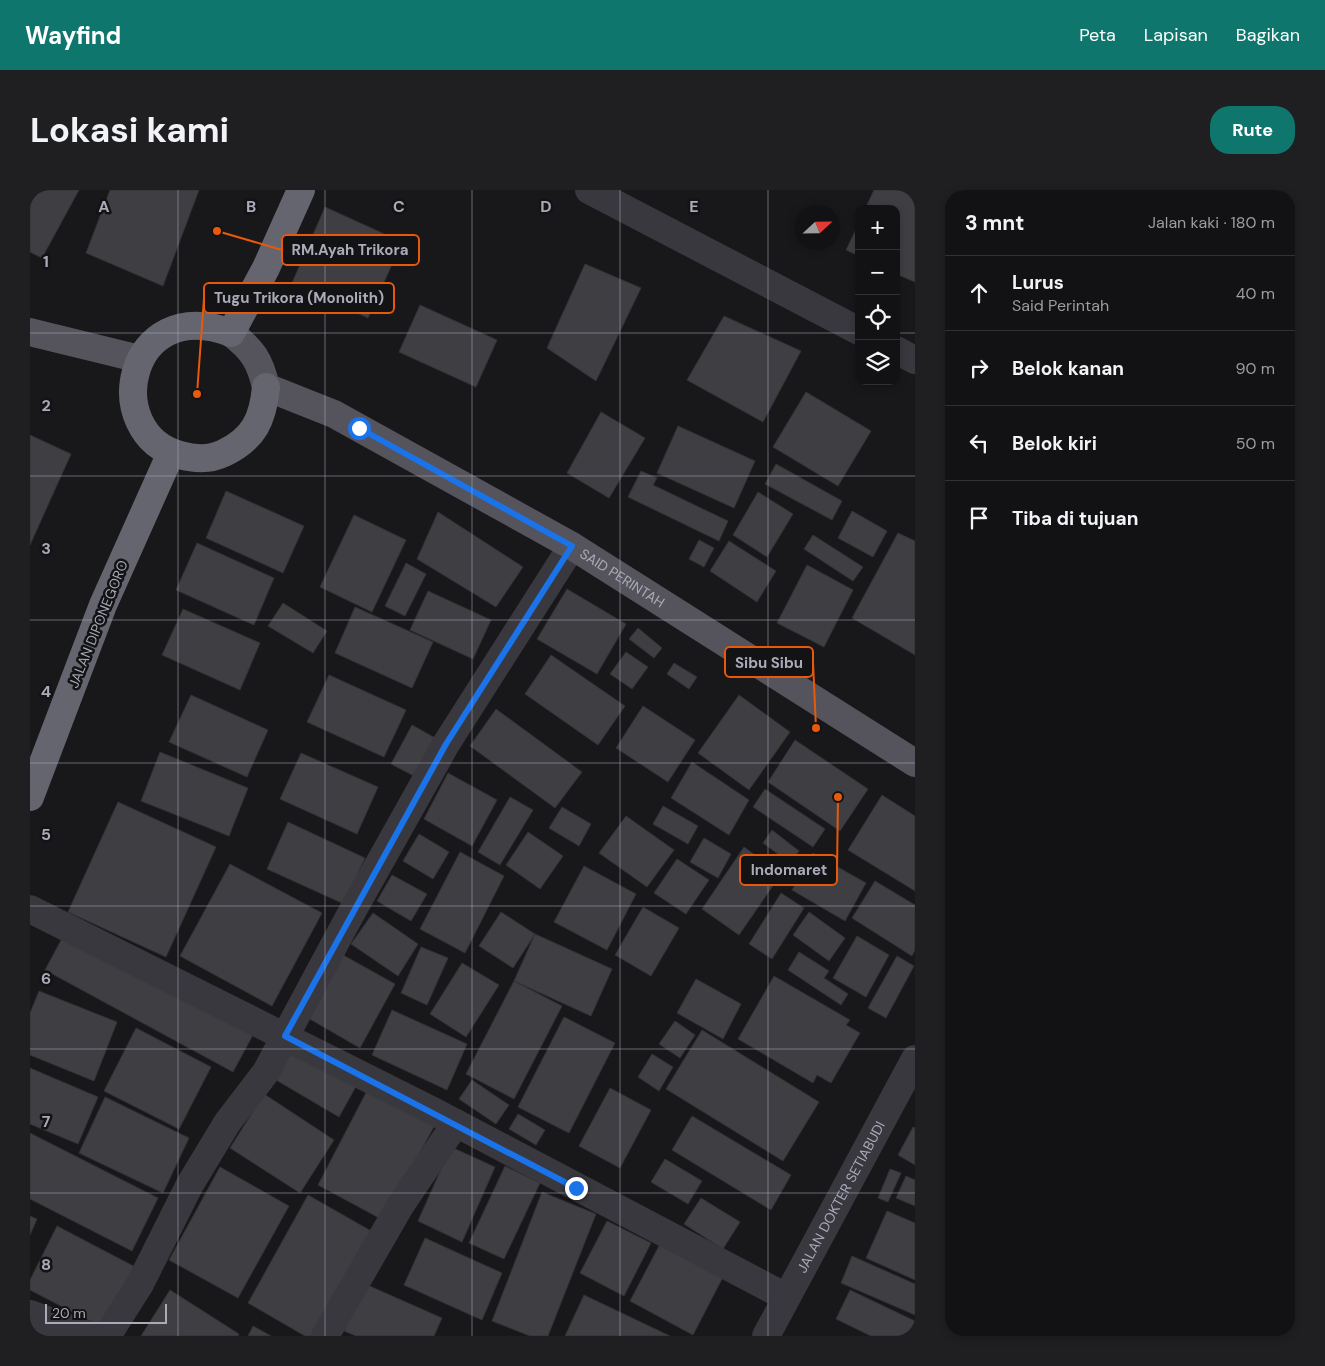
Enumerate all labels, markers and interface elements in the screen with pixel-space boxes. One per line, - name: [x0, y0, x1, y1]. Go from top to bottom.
- text: Wayfind: [25, 20, 121, 51]
- text: Peta: [1079, 23, 1116, 47]
- text: Lapisan: [1144, 23, 1208, 47]
- text: Bagikan: [1236, 23, 1300, 47]
- button: Rute: [1210, 106, 1295, 154]
- text: Lokasi kami: [30, 107, 229, 153]
- text: A: [98, 196, 110, 217]
- text: B: [246, 196, 256, 217]
- text: C: [393, 196, 405, 217]
- text: D: [540, 196, 552, 217]
- text: E: [689, 196, 699, 217]
- north arrow: [795, 205, 840, 250]
- map controls: [855, 205, 900, 385]
- button: +: [855, 205, 900, 250]
- text: 3 mnt: [965, 209, 1024, 237]
- text: Jalan kaki · 180 m: [1148, 212, 1275, 233]
- callout: RM.Ayah Trikora: [282, 235, 419, 265]
- text: RM.Ayah Trikora: [292, 240, 408, 260]
- button: −: [855, 250, 900, 295]
- text: 1: [43, 251, 49, 272]
- text: Lurus: [1012, 270, 1064, 295]
- icon: ahead: [965, 279, 993, 307]
- callout: Tugu Trikora (Monolith): [204, 283, 394, 313]
- text: 40 m: [1236, 283, 1275, 304]
- text: Tugu Trikora (Monolith): [214, 288, 384, 308]
- button: locate: [855, 295, 900, 340]
- text: Said Perintah: [1012, 295, 1109, 316]
- button: layers: [855, 340, 900, 385]
- icon: right: [965, 354, 993, 382]
- text: Belok kanan: [1012, 356, 1124, 381]
- text: 90 m: [1235, 358, 1275, 379]
- text: 2: [41, 395, 51, 416]
- route start: [348, 417, 371, 440]
- icon: left: [965, 429, 993, 457]
- text: Belok kiri: [1012, 431, 1097, 456]
- text: 50 m: [1236, 433, 1275, 454]
- icon: arrive: [965, 504, 993, 532]
- text: Tiba di tujuan: [1012, 506, 1138, 531]
- text: 3: [41, 538, 51, 559]
- street label: SAID PERINTAH: [577, 544, 668, 611]
- street label: JALAN DIPONEGORO: [64, 557, 132, 690]
- callout: Sibu Sibu: [725, 647, 813, 677]
- text: Sibu Sibu: [735, 653, 803, 673]
- text: 4: [41, 681, 51, 702]
- text: 5: [41, 824, 51, 845]
- callout: Indomaret: [740, 855, 837, 885]
- text: Indomaret: [751, 860, 827, 880]
- text: 6: [41, 968, 51, 989]
- text: 7: [42, 1111, 51, 1132]
- street label: JALAN DOKTER SETIABUDI: [793, 1118, 889, 1276]
- route end: [565, 1177, 588, 1200]
- text: 8: [41, 1254, 51, 1275]
- scale bar: [45, 1301, 168, 1324]
- text: 20 m: [52, 1304, 86, 1322]

